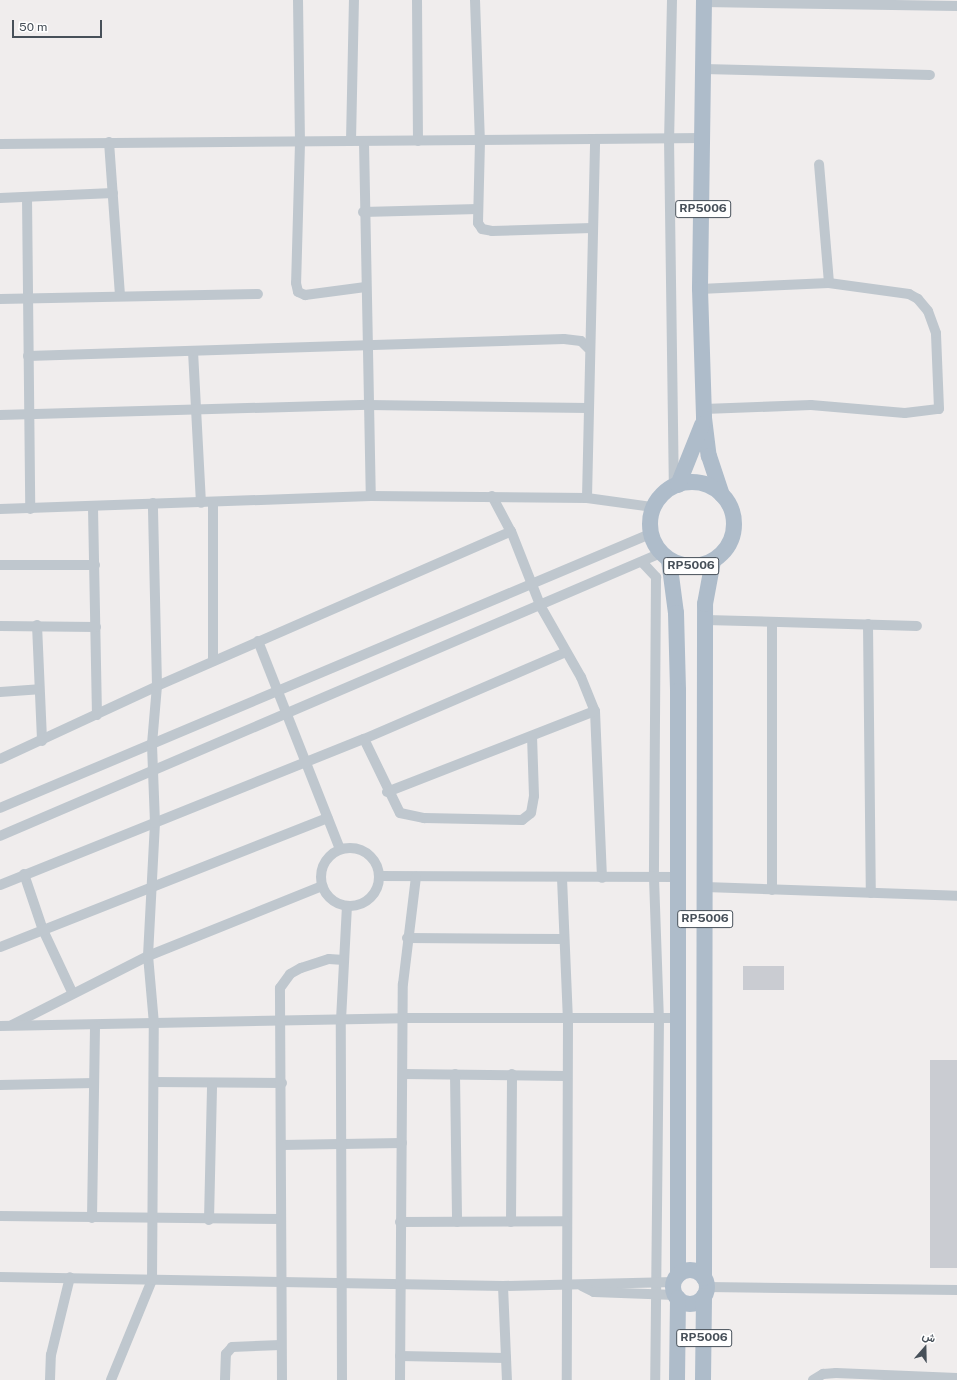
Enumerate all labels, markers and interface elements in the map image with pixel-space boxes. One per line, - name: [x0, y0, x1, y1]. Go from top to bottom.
- scale bar: [14, 12, 104, 38]
- text: 50 m: [19, 20, 47, 34]
- road number: RP5006: [675, 199, 731, 219]
- road number: RP5006: [663, 556, 719, 576]
- road number: RP5006: [677, 909, 733, 929]
- road number: RP5006: [676, 1328, 732, 1348]
- north arrow: [905, 1328, 945, 1368]
- text: ش: [921, 1329, 937, 1345]

